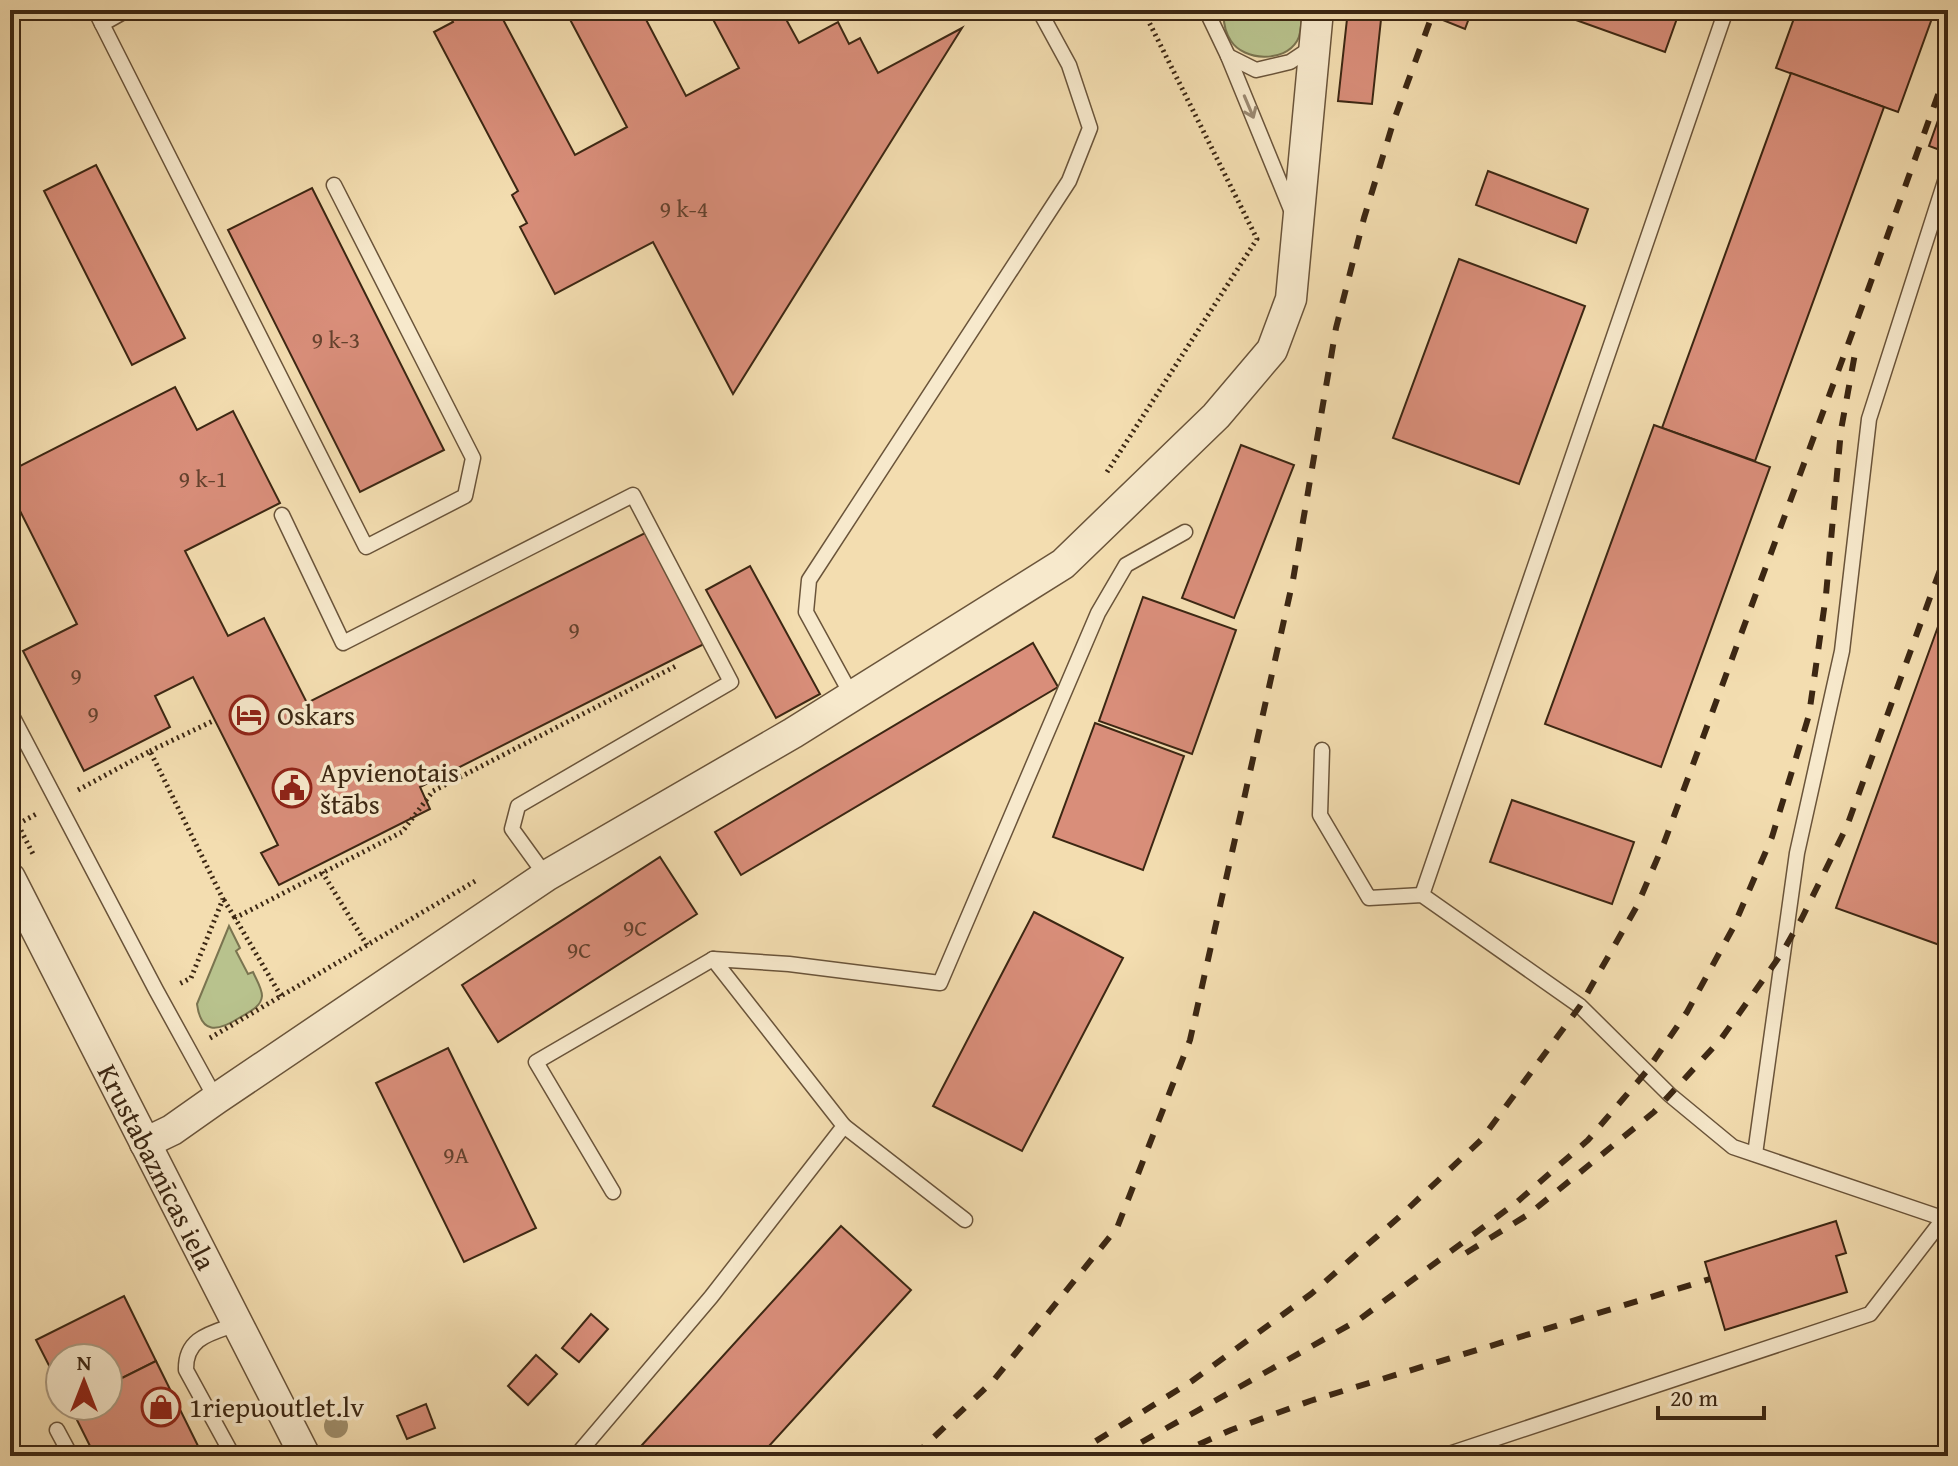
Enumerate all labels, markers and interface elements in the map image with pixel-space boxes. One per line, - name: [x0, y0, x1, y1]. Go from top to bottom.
- one-way arrow: [1242, 94, 1257, 119]
- house number: 9 k-4: [660, 191, 708, 226]
- house number: 9 k-3: [312, 322, 360, 357]
- house number: 9 k-1: [179, 461, 227, 496]
- house number: 9: [568, 612, 580, 647]
- house number: 9: [70, 658, 82, 693]
- hotel icon: Oskars: [228, 694, 270, 736]
- place label: Oskars: [277, 694, 355, 735]
- house number: 9: [87, 696, 99, 731]
- place label: Apvienotais štābs: [320, 751, 459, 824]
- public building icon: Apvienotais štābs: [271, 767, 313, 809]
- house number: 9C: [623, 910, 647, 945]
- house number: 9C: [567, 932, 591, 967]
- street label: Krustabaznīcas iela: [88, 1057, 227, 1277]
- house number: 9A: [443, 1137, 470, 1172]
- north arrow: [44, 1342, 124, 1422]
- text: N: [77, 1346, 92, 1378]
- scale bar: [1658, 1370, 1764, 1420]
- text: 20 m: [1670, 1380, 1718, 1415]
- shop icon: 1riepuoutlet.lv: [140, 1386, 182, 1428]
- place label: 1riepuoutlet.lv: [189, 1386, 364, 1427]

